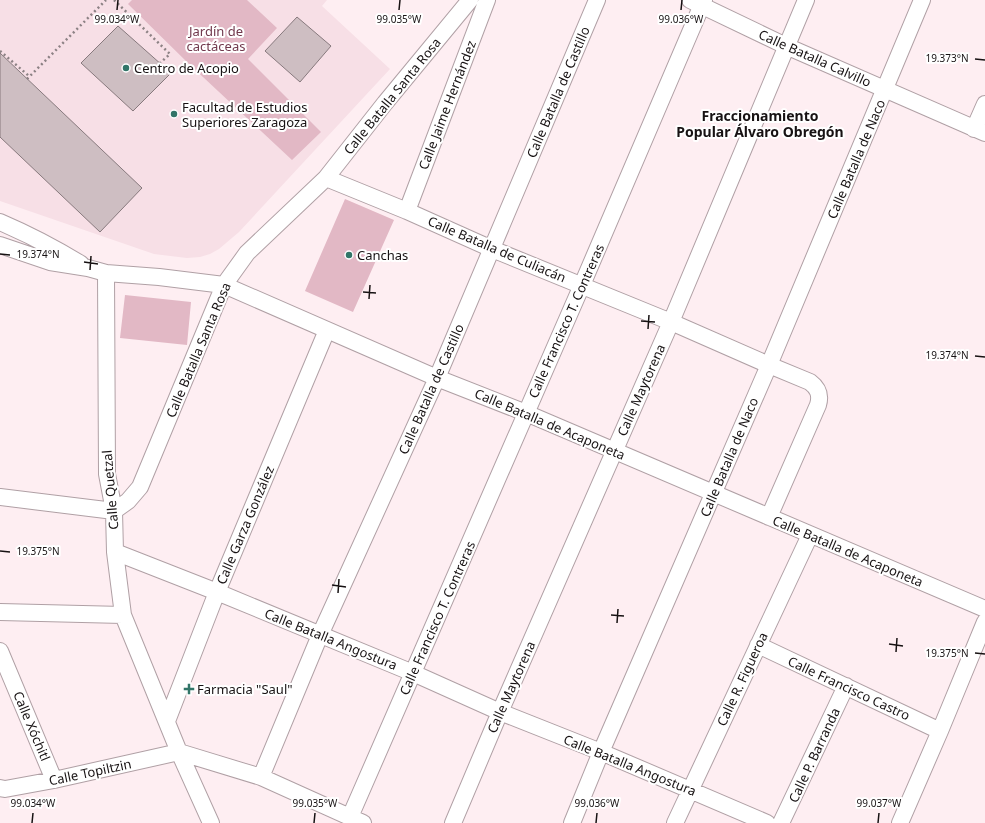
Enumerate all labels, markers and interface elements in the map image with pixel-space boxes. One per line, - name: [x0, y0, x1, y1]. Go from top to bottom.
- text: 99.034°W: [95, 12, 140, 26]
- text: 99.035°W: [377, 12, 422, 26]
- text: 99.036°W: [659, 12, 704, 26]
- park label: Jardín de cactáceas: [187, 22, 245, 55]
- street label: Calle Batalla de Castillo: [522, 23, 594, 160]
- street label: Calle Batalla Calvillo: [756, 25, 874, 91]
- street label: Calle Batalla Santa Rosa: [339, 34, 445, 158]
- street label: Calle Jaime Hernández: [414, 38, 480, 172]
- text: 19.373°N: [925, 51, 969, 65]
- place label: Centro de Acopio: [134, 59, 239, 77]
- marker: Centro de Acopio: [121, 63, 131, 73]
- street label: Calle Batalla de Naco: [823, 96, 889, 221]
- place label: Facultad de Estudios Superiores Zaragoza: [182, 98, 307, 131]
- district label: Fraccionamiento Popular Álvaro Obregón: [676, 106, 844, 141]
- marker: Facultad de Estudios Superiores Zaragoza: [169, 109, 179, 119]
- street label: Calle Batalla de Culiacán: [425, 212, 569, 286]
- street label: Calle Francisco T. Contreras: [524, 241, 608, 401]
- place label: Canchas: [357, 246, 408, 264]
- text: 19.374°N: [16, 247, 60, 261]
- marker: Canchas: [344, 250, 354, 260]
- street label: Calle Batalla Santa Rosa: [161, 280, 235, 420]
- street label: Calle Batalla de Castillo: [394, 321, 468, 457]
- street label: Calle Maytorena: [613, 341, 669, 439]
- text: 19.374°N: [925, 348, 969, 362]
- street label: Calle Batalla de Acaponeta: [472, 384, 628, 464]
- street label: Calle Batalla de Naco: [696, 394, 762, 519]
- street label: Calle Quetzal: [98, 449, 122, 531]
- street label: Calle Garza González: [212, 463, 278, 587]
- street label: Calle Batalla de Acaponeta: [770, 511, 926, 591]
- street label: Calle Francisco T. Contreras: [395, 538, 479, 698]
- text: 19.375°N: [16, 544, 60, 558]
- street label: Calle Batalla Angostura: [262, 604, 400, 674]
- street label: Calle R. Figueroa: [712, 629, 772, 729]
- street label: Calle Maytorena: [483, 638, 539, 736]
- text: 19.375°N: [925, 646, 969, 660]
- street label: Calle Francisco Castro: [785, 652, 913, 724]
- place label: Farmacia "Saul": [197, 680, 293, 698]
- marker: Farmacia "Saul": [184, 684, 194, 694]
- street label: Calle Xóchitl: [9, 688, 55, 764]
- street label: Calle P. Barranda: [784, 705, 844, 805]
- street label: Calle Batalla Angostura: [561, 730, 699, 800]
- street label: Calle Topiltzin: [47, 754, 133, 790]
- text: 99.034°W: [11, 796, 56, 810]
- text: 99.035°W: [293, 796, 338, 810]
- text: 99.036°W: [575, 796, 620, 810]
- text: 99.037°W: [857, 796, 902, 810]

